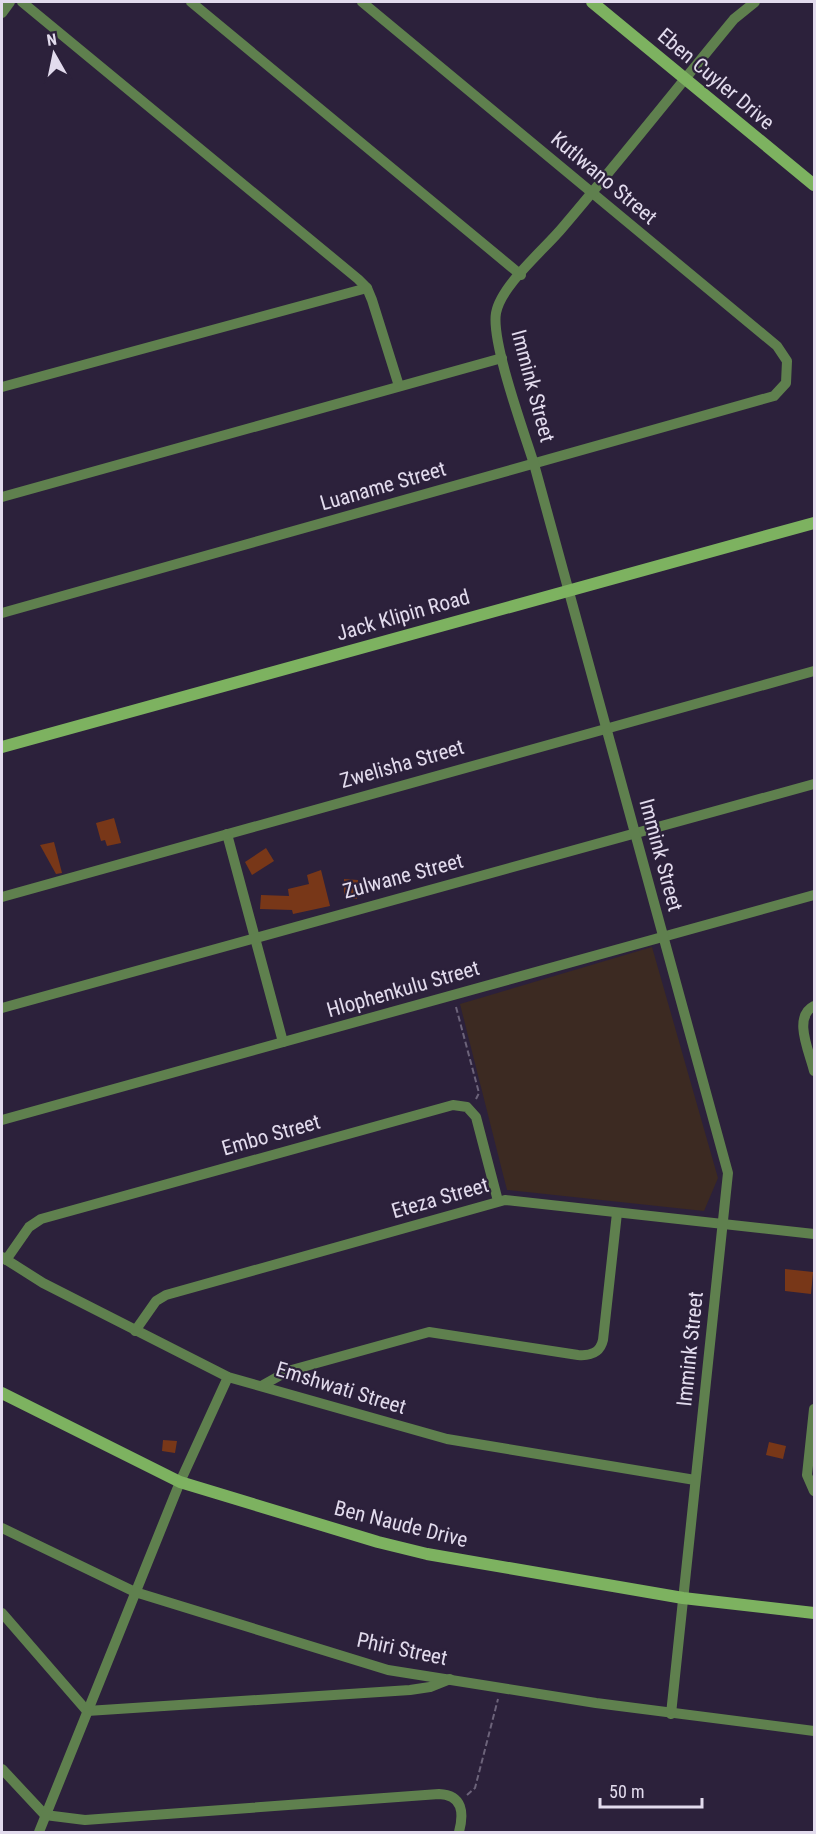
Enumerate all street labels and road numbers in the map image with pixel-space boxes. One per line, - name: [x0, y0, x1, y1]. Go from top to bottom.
- street label: Eben Cuyler Drive: [653, 23, 779, 135]
- street label: Kutlwano Street: [546, 127, 662, 229]
- street label: Immink Street: [506, 327, 560, 445]
- street label: Luaname Street: [317, 457, 449, 515]
- street label: Jack Klipin Road: [334, 584, 472, 646]
- street label: Zwelisha Street: [337, 735, 467, 793]
- street label: Immink Street: [634, 796, 688, 914]
- street label: Zulwane Street: [340, 848, 466, 904]
- street label: Hlophenkulu Street: [324, 956, 482, 1022]
- street label: Embo Street: [219, 1110, 323, 1160]
- street label: Eteza Street: [389, 1173, 491, 1223]
- street label: Immink Street: [672, 1290, 708, 1408]
- street label: Emshwati Street: [273, 1357, 409, 1419]
- street label: Ben Naude Drive: [332, 1496, 470, 1552]
- street label: Phiri Street: [355, 1628, 449, 1670]

